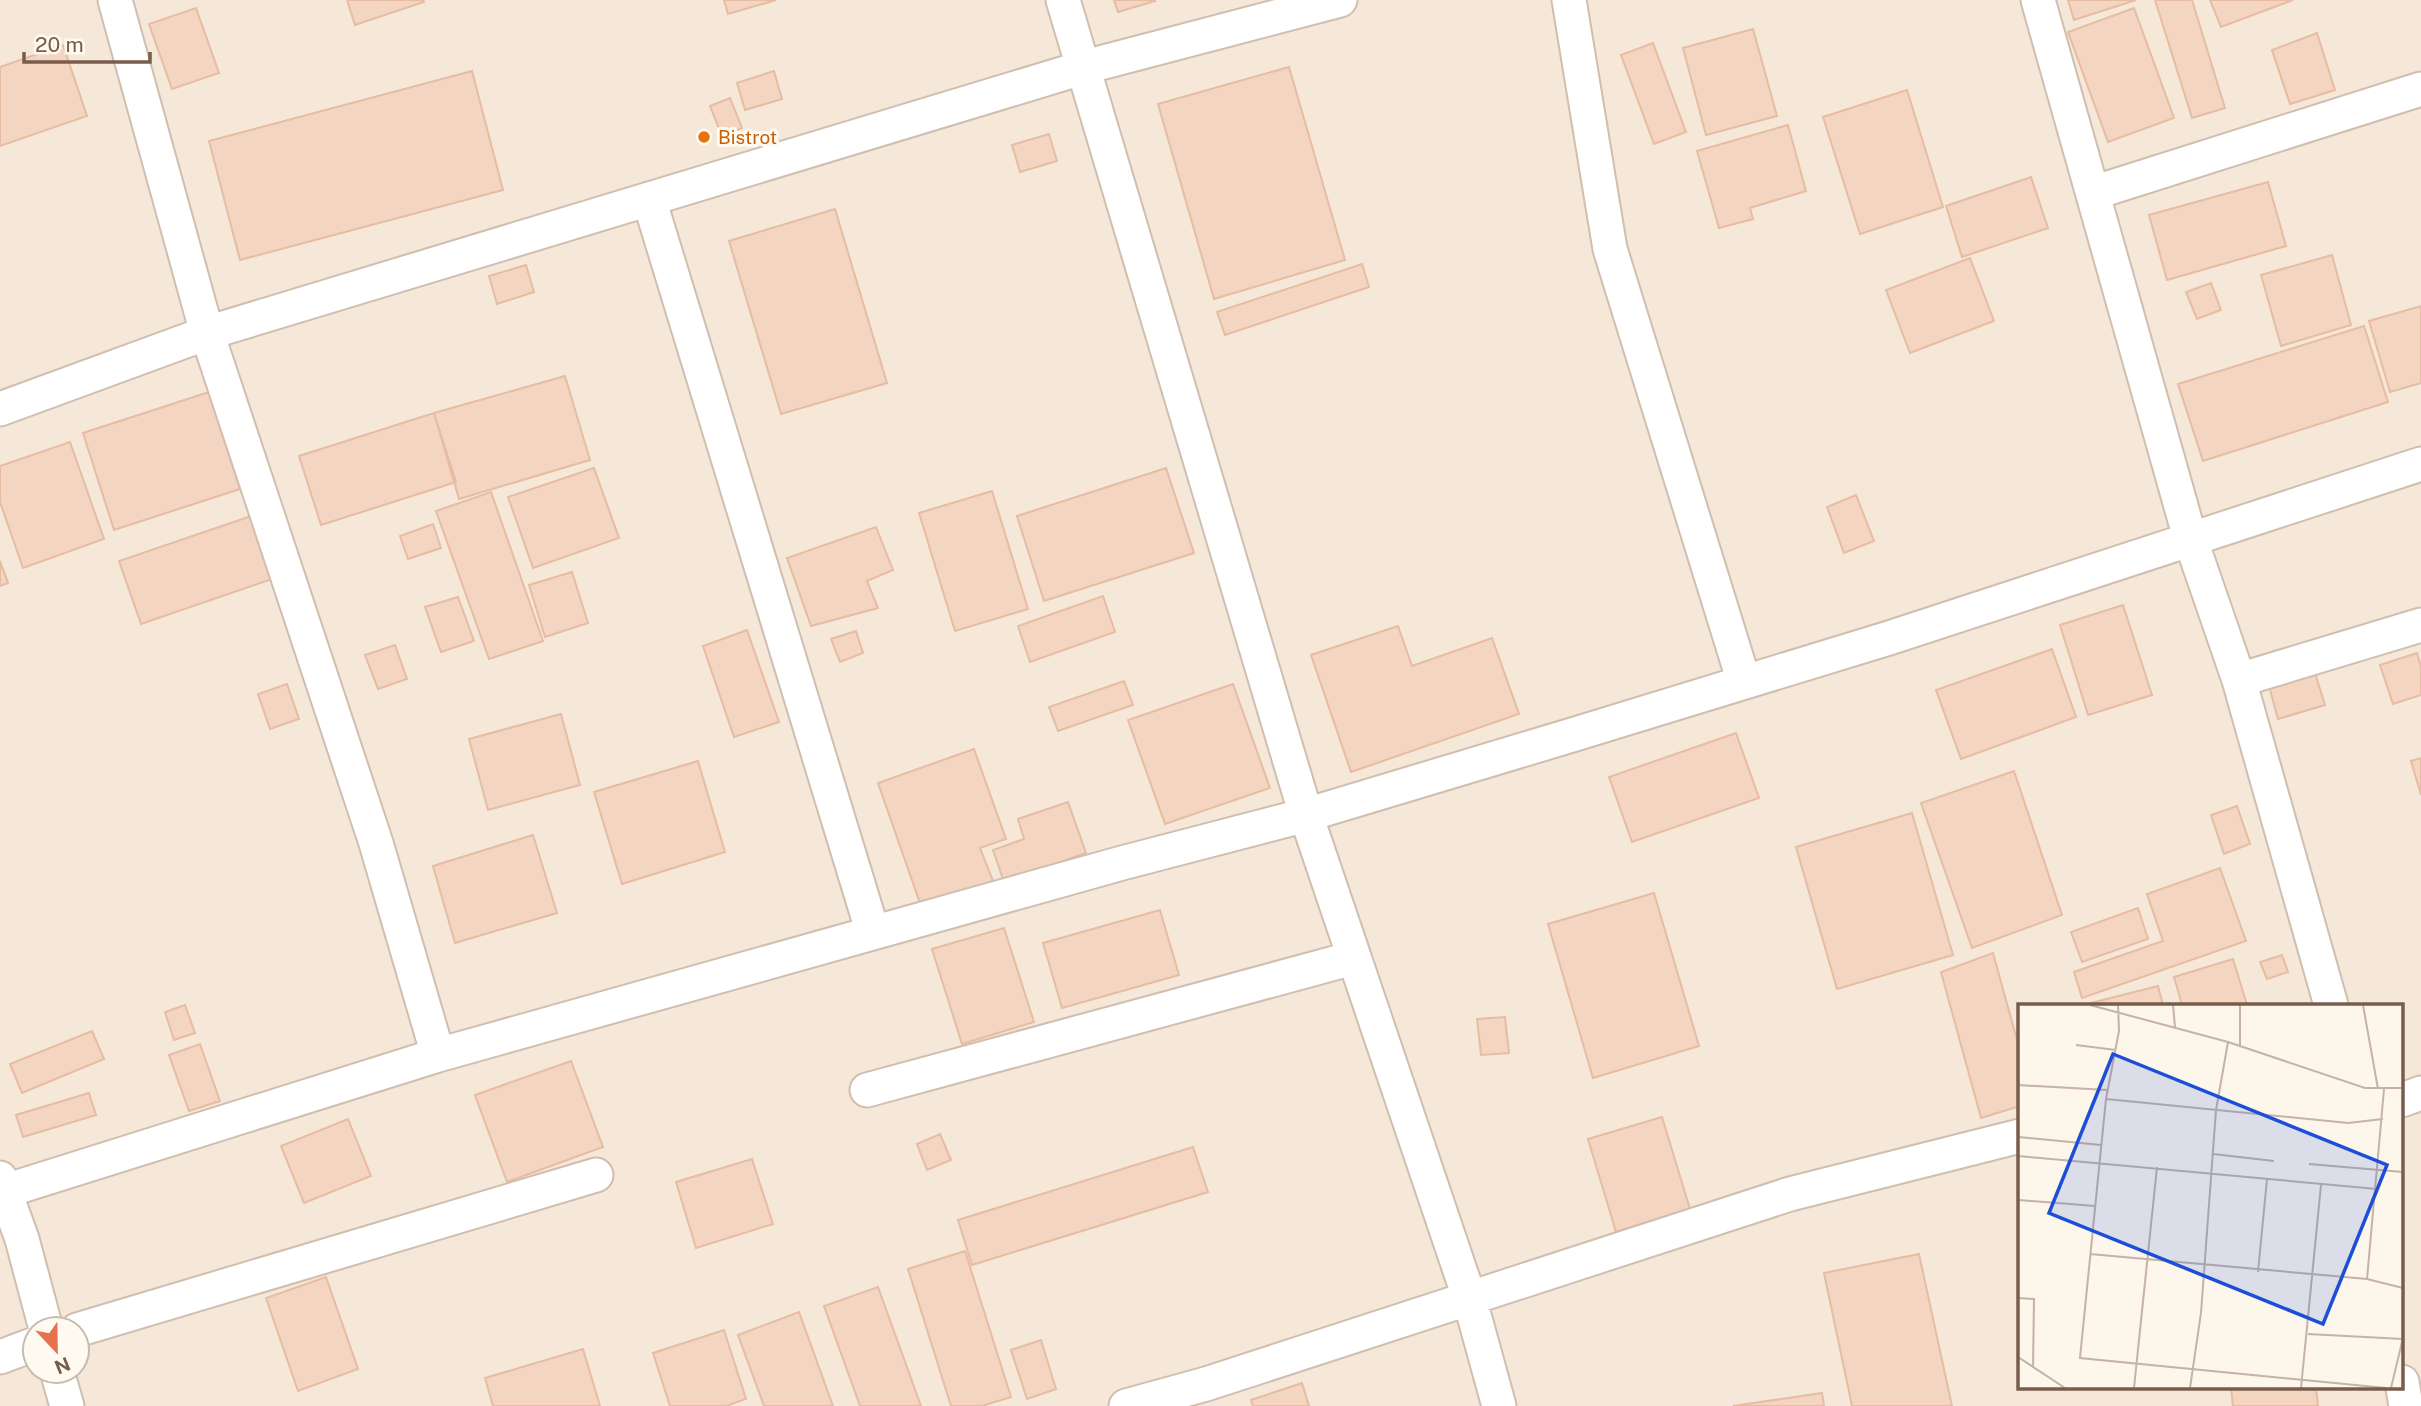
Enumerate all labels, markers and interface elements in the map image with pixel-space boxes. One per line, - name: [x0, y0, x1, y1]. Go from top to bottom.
- scale bar: [24, 21, 150, 65]
- text: 20 m: [35, 32, 84, 57]
- place label: Bistrot: [718, 126, 777, 148]
- marker: Bistrot: [696, 129, 712, 145]
- inset map: [2018, 1004, 2404, 1388]
- north arrow: [21, 1315, 91, 1385]
- text: N: [51, 1353, 73, 1379]

